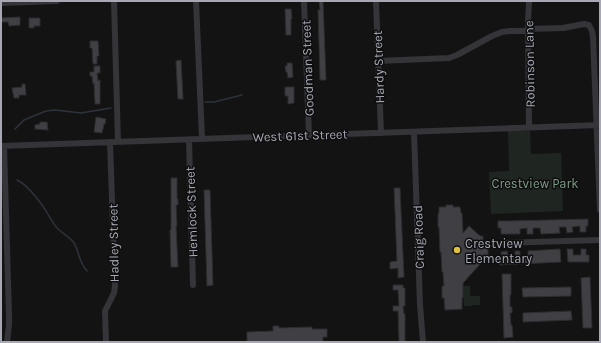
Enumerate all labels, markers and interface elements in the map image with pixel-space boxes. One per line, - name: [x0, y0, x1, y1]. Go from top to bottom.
- street label: Goodman Street: [298, 20, 317, 116]
- street label: Robinson Lane: [521, 20, 538, 108]
- street label: Hardy Street: [370, 30, 387, 104]
- street label: West 61st Street: [252, 126, 348, 145]
- street label: Hemlock Street: [182, 166, 201, 258]
- park label: Crestview Park: [491, 176, 579, 191]
- street label: Hadley Street: [105, 203, 122, 282]
- street label: Craig Road: [410, 205, 427, 269]
- place label: Crestview Elementary: [465, 236, 532, 266]
- marker: Crestview Elementary: [452, 245, 462, 255]

